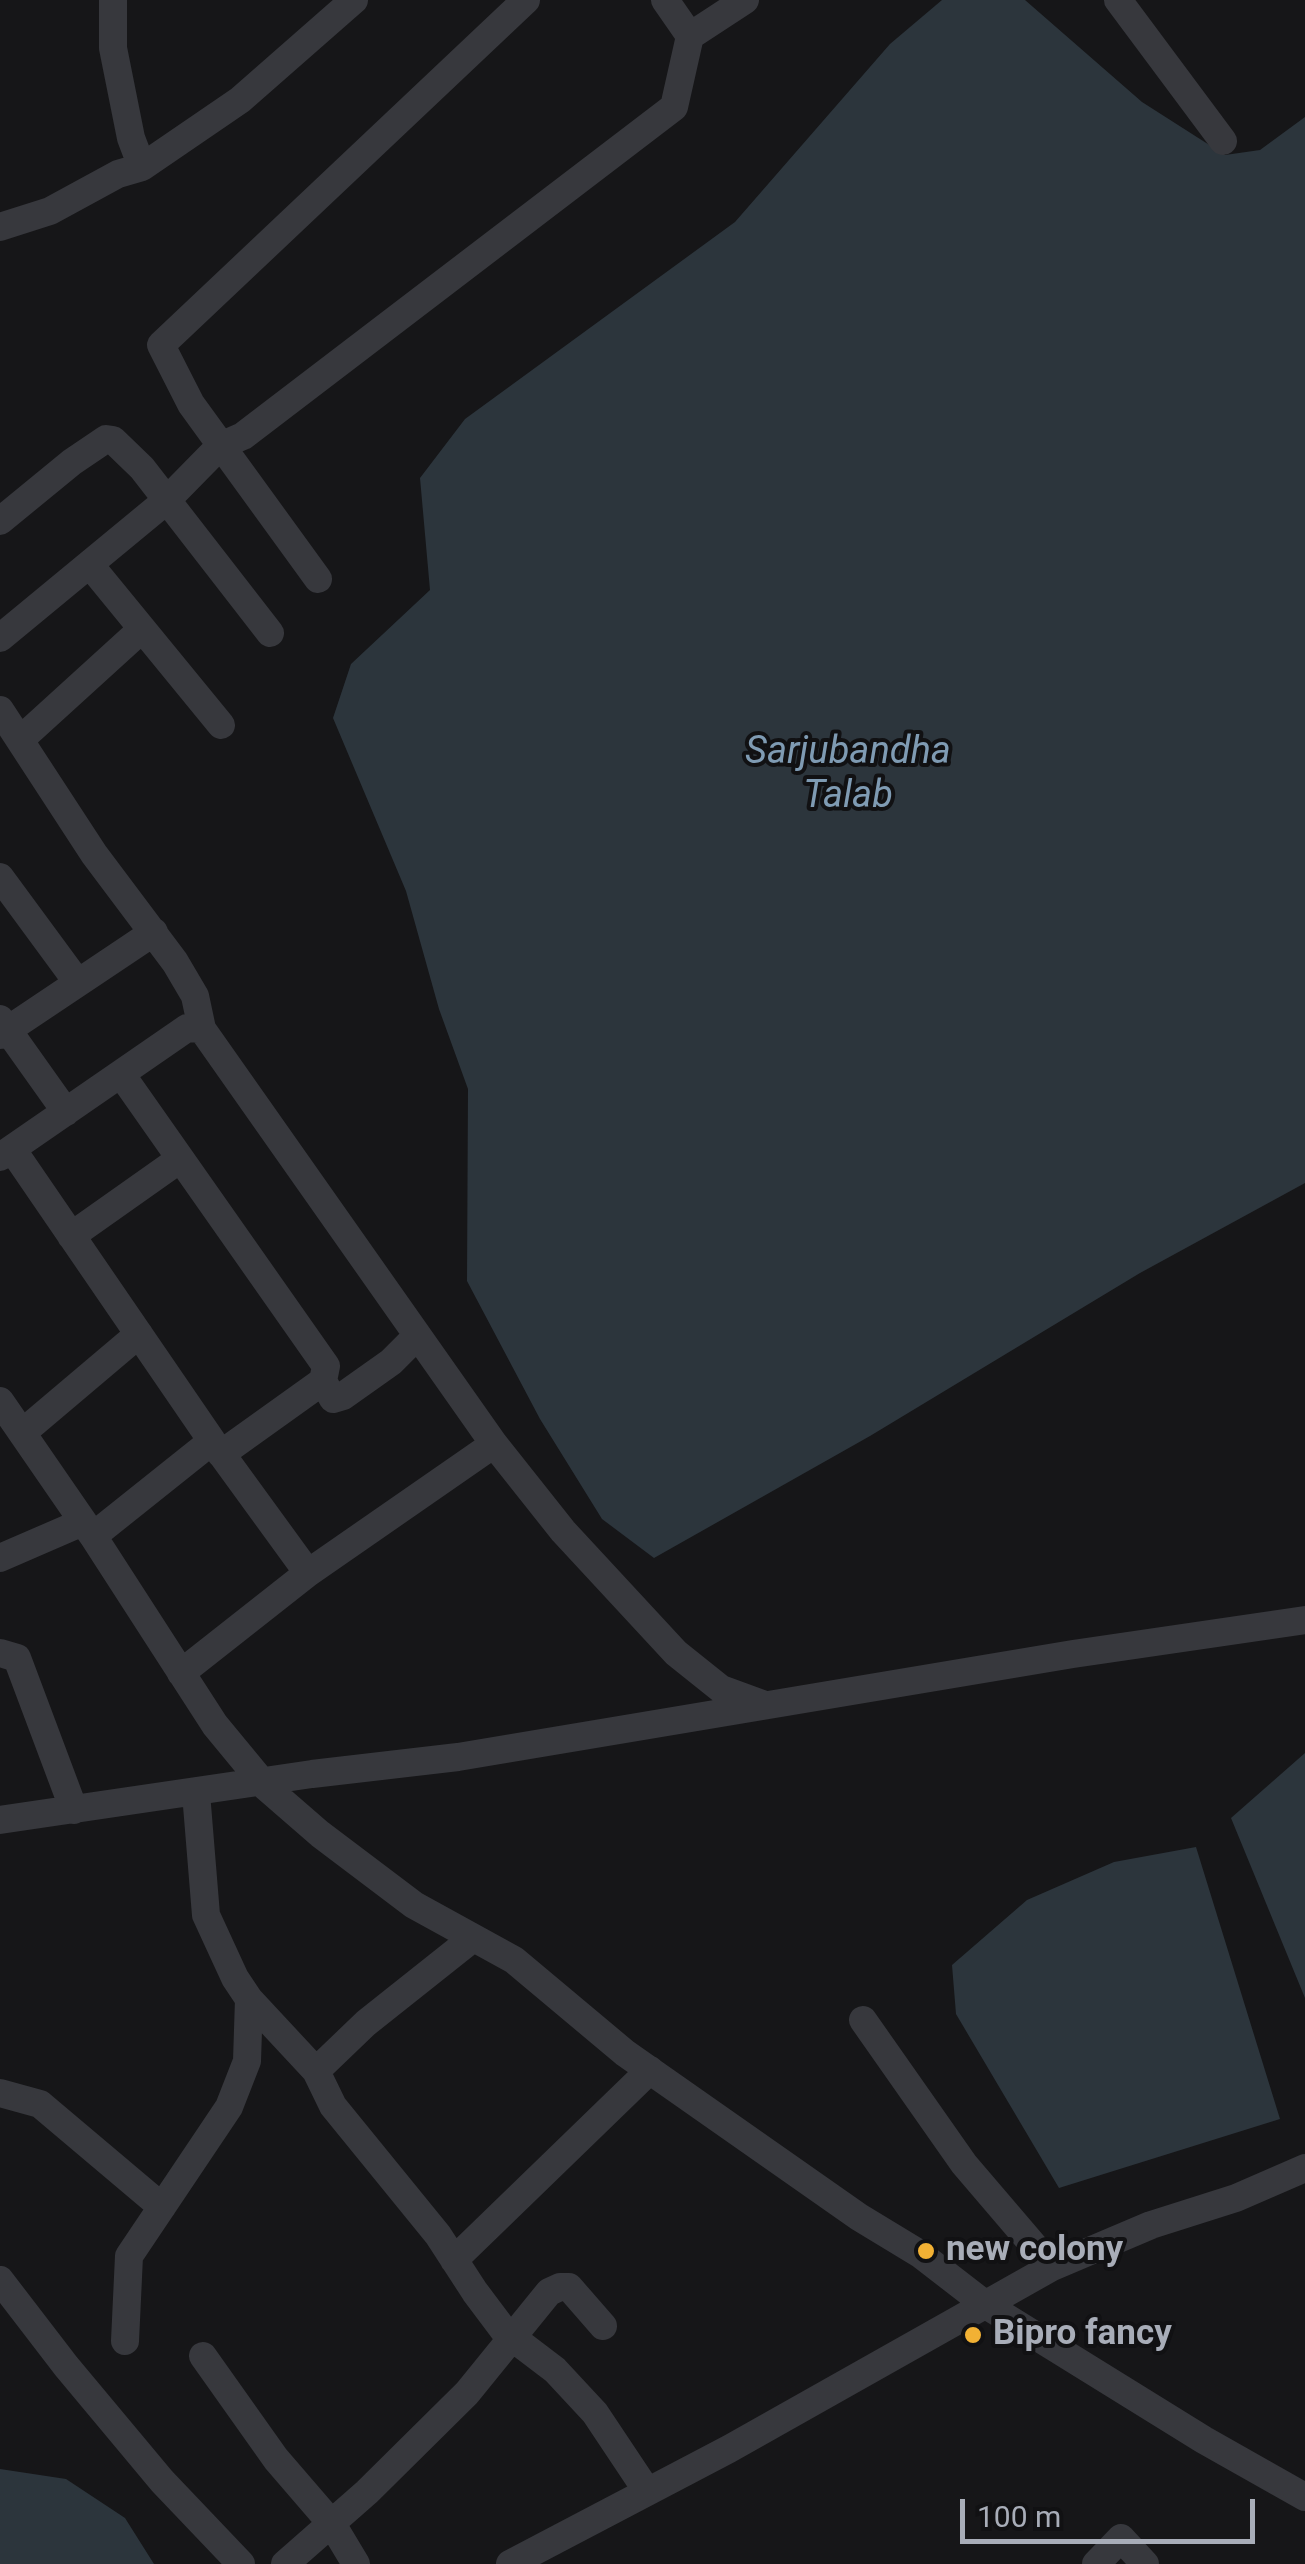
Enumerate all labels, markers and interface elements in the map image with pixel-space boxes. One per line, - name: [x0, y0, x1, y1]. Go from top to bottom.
- water label: Sarjubandha Talab: [745, 730, 951, 819]
- place label: new colony: [946, 2230, 1123, 2272]
- marker: new colony: [915, 2240, 937, 2262]
- place label: Bipro fancy: [993, 2314, 1172, 2356]
- marker: Bipro fancy: [962, 2324, 984, 2346]
- scale bar: [965, 2479, 1260, 2541]
- text: 100 m: [977, 2499, 1061, 2534]

